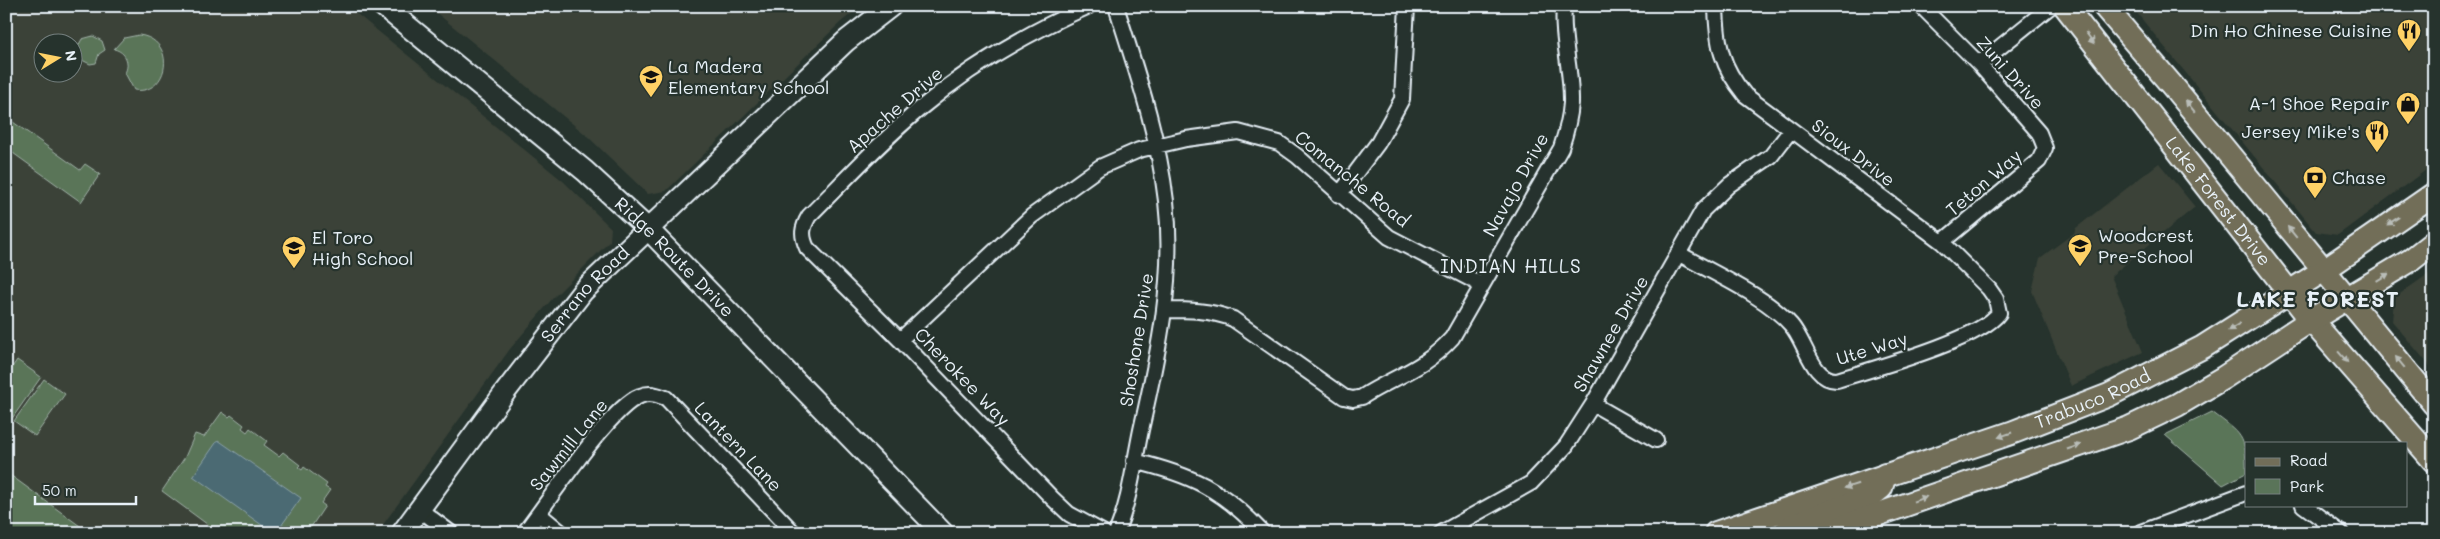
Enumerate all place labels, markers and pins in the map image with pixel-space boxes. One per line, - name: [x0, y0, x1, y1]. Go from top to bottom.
- place label: Din Ho Chinese Cuisine: [2190, 18, 2392, 42]
- restaurant icon: Din Ho Chinese Cuisine: [2396, 18, 2422, 52]
- place label: La Madera Elementary School: [668, 54, 830, 99]
- school or university icon: La Madera Elementary School: [638, 64, 664, 98]
- place label: A-1 Shoe Repair: [2249, 91, 2390, 115]
- shop icon: A-1 Shoe Repair: [2395, 91, 2421, 125]
- place label: Jersey Mike's: [2242, 119, 2360, 143]
- restaurant icon: Jersey Mike's: [2364, 119, 2390, 153]
- bank icon: Chase: [2302, 165, 2328, 199]
- place label: Chase: [2332, 165, 2386, 189]
- place label: Woodcrest Pre-School: [2098, 223, 2194, 268]
- place label: El Toro High School: [312, 225, 413, 270]
- school or university icon: Woodcrest Pre-School: [2067, 233, 2093, 267]
- school or university icon: El Toro High School: [281, 235, 307, 269]

